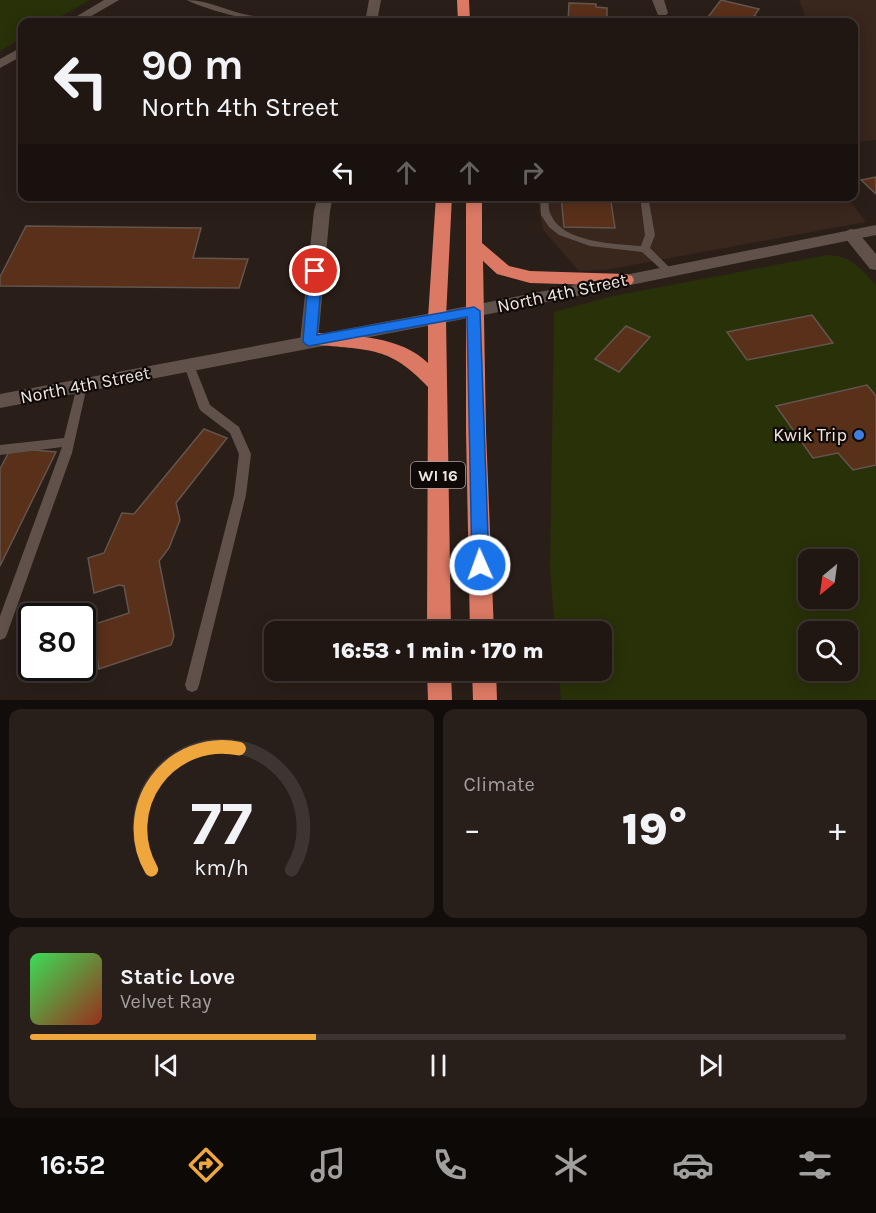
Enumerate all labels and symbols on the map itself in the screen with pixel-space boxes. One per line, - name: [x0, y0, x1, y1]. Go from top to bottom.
- pin: [289, 245, 340, 296]
- street label: North 4th Street: [495, 268, 629, 317]
- street label: North 4th Street: [18, 362, 152, 408]
- place label: Kwik Trip: [773, 424, 847, 446]
- marker: Kwik Trip: [852, 428, 866, 442]
- road number: WI 16: [411, 462, 465, 488]
- position arrow: [448, 533, 512, 597]
- north arrow: [798, 549, 858, 609]
- speed limit sign: 80: [18, 603, 96, 681]

